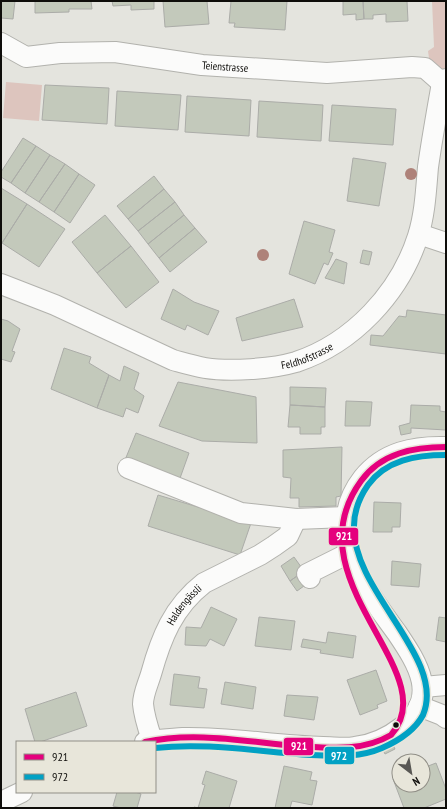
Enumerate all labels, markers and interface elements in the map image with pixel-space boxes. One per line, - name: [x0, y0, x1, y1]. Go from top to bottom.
- street label: Teienstrasse: [202, 58, 249, 75]
- street label: Feldhofstrasse: [280, 339, 336, 372]
- line badge: 921: [328, 527, 359, 546]
- text: 921: [336, 529, 352, 543]
- street label: Haldengässli: [163, 581, 204, 628]
- unlabelled marker: [391, 720, 401, 730]
- line badge: 921: [283, 737, 314, 756]
- text: 921: [291, 739, 307, 753]
- legend: [16, 741, 156, 793]
- line badge: 972: [324, 746, 355, 765]
- text: 921: [52, 749, 68, 764]
- text: 972: [331, 749, 347, 763]
- north arrow: [391, 753, 431, 793]
- text: 972: [52, 769, 68, 784]
- text: N: [410, 774, 422, 789]

